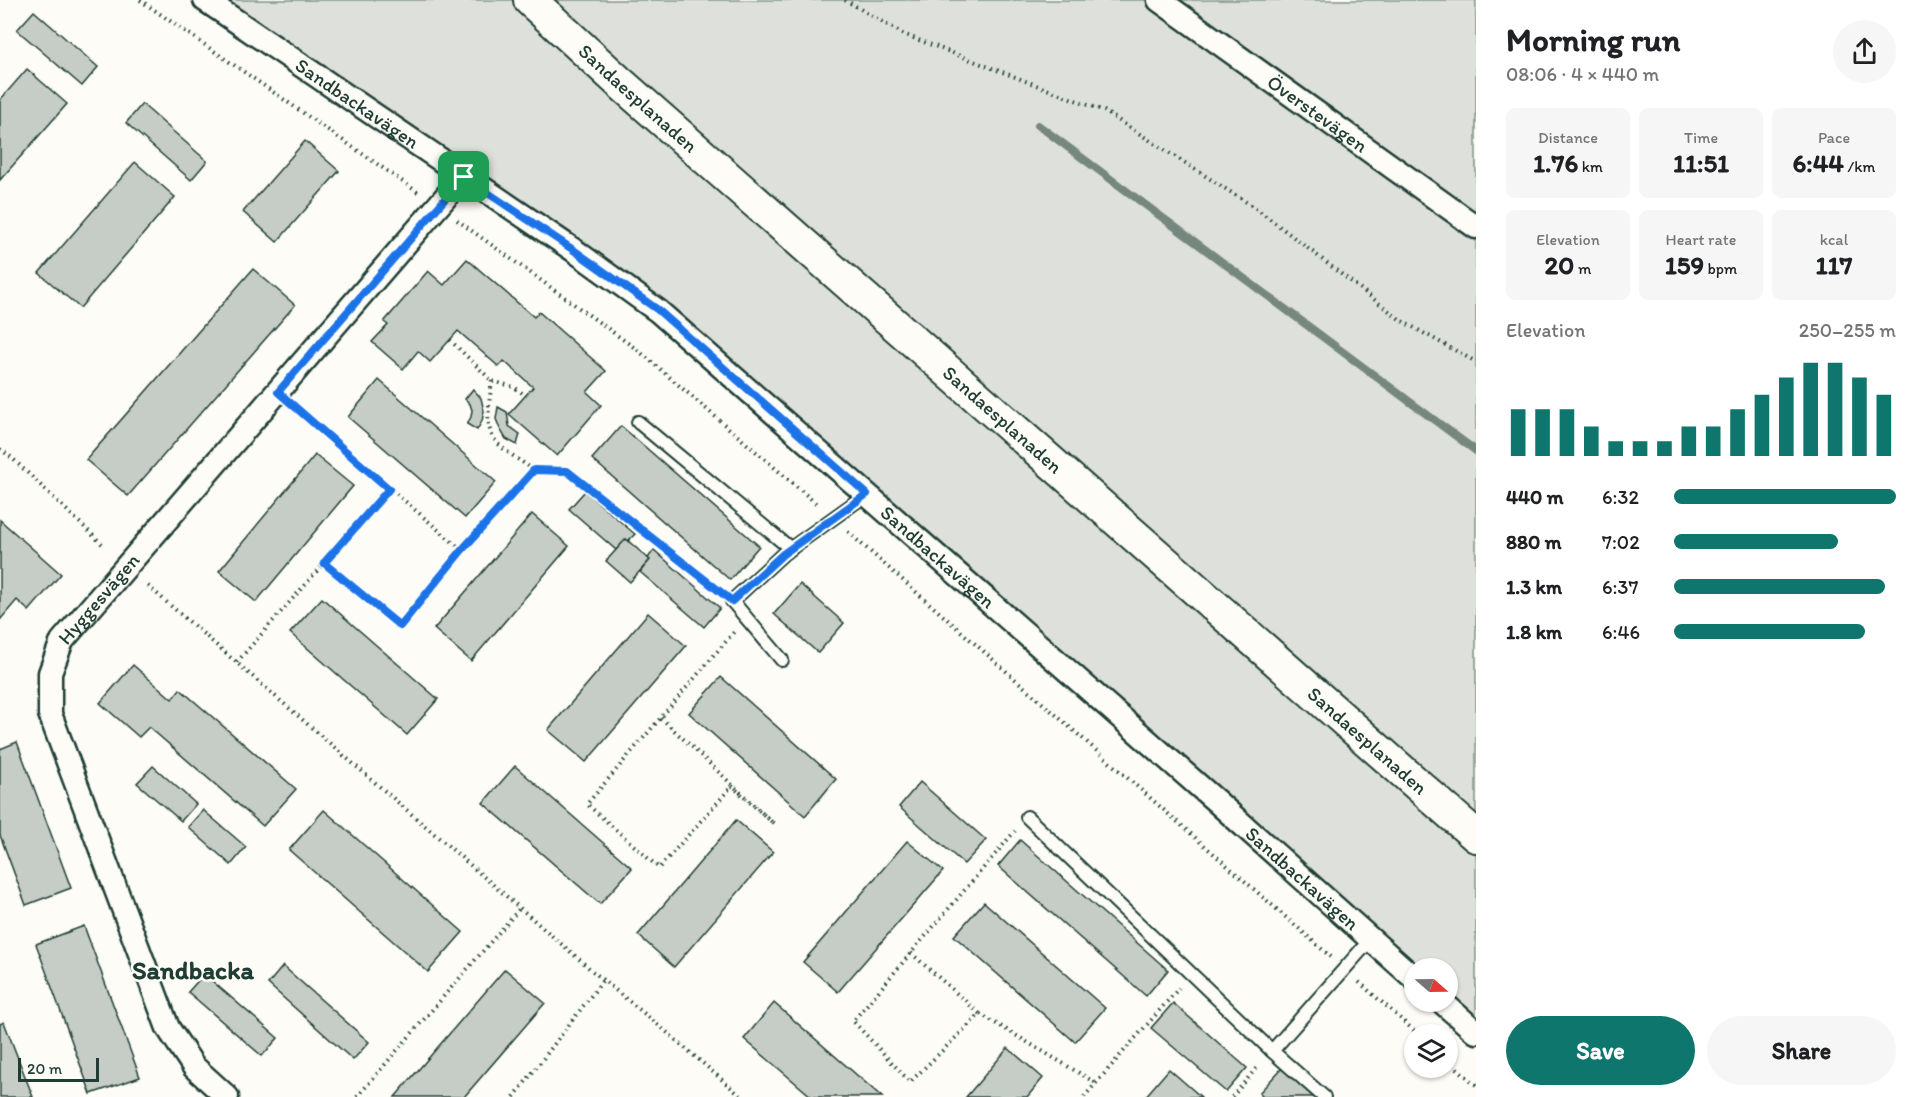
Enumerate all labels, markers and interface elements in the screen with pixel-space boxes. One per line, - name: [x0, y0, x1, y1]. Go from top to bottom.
- text: Morning run: [1506, 20, 1681, 59]
- button: share: [1833, 20, 1896, 83]
- street label: Sandaesplanaden: [574, 39, 703, 158]
- street label: Sandbackavägen: [291, 53, 424, 154]
- text: 08:06 · 4 × 440 m: [1506, 62, 1659, 86]
- street label: Överstevägen: [1263, 69, 1372, 158]
- text: Distance: [1538, 128, 1598, 147]
- text: Time: [1684, 128, 1718, 147]
- text: Pace: [1818, 128, 1850, 147]
- text: 1.76: [1533, 147, 1578, 179]
- text: 11:51: [1673, 147, 1729, 179]
- text: 6:44: [1793, 147, 1844, 179]
- pin: [438, 151, 489, 202]
- text: km: [1578, 157, 1603, 176]
- text: /km: [1844, 157, 1875, 176]
- icon: arrive: [447, 160, 480, 193]
- text: Elevation: [1536, 230, 1600, 249]
- text: Heart rate: [1666, 230, 1736, 249]
- text: kcal: [1820, 230, 1848, 249]
- text: 20: [1545, 249, 1574, 281]
- text: 159: [1665, 249, 1704, 281]
- text: 117: [1815, 249, 1853, 281]
- text: m: [1574, 259, 1591, 278]
- text: bpm: [1704, 259, 1737, 278]
- text: Elevation: [1506, 318, 1585, 342]
- text: 250–255 m: [1799, 318, 1896, 342]
- street label: Sandaesplanaden: [938, 360, 1068, 479]
- text: 440 m: [1506, 485, 1564, 509]
- text: 6:32: [1602, 485, 1639, 509]
- street label: Sandbackavägen: [876, 500, 1000, 614]
- text: 880 m: [1506, 530, 1562, 554]
- text: 7:02: [1602, 530, 1640, 554]
- street label: Hyggesvägen: [53, 548, 145, 649]
- text: 1.3 km: [1506, 575, 1562, 599]
- text: 6:37: [1602, 575, 1638, 599]
- text: 1.8 km: [1506, 620, 1562, 644]
- text: 6:46: [1602, 620, 1640, 644]
- street label: Sandaesplanaden: [1303, 682, 1433, 800]
- street label: Sandbackavägen: [1241, 821, 1364, 935]
- district label: Sandbacka: [132, 954, 255, 986]
- north arrow: [1404, 958, 1458, 1012]
- map controls: [1404, 958, 1458, 1078]
- button: Save: [1506, 1016, 1695, 1085]
- button: Share: [1707, 1016, 1896, 1085]
- button: layers: [1404, 1024, 1458, 1078]
- scale bar: [18, 1055, 99, 1082]
- text: 20 m: [27, 1059, 62, 1078]

